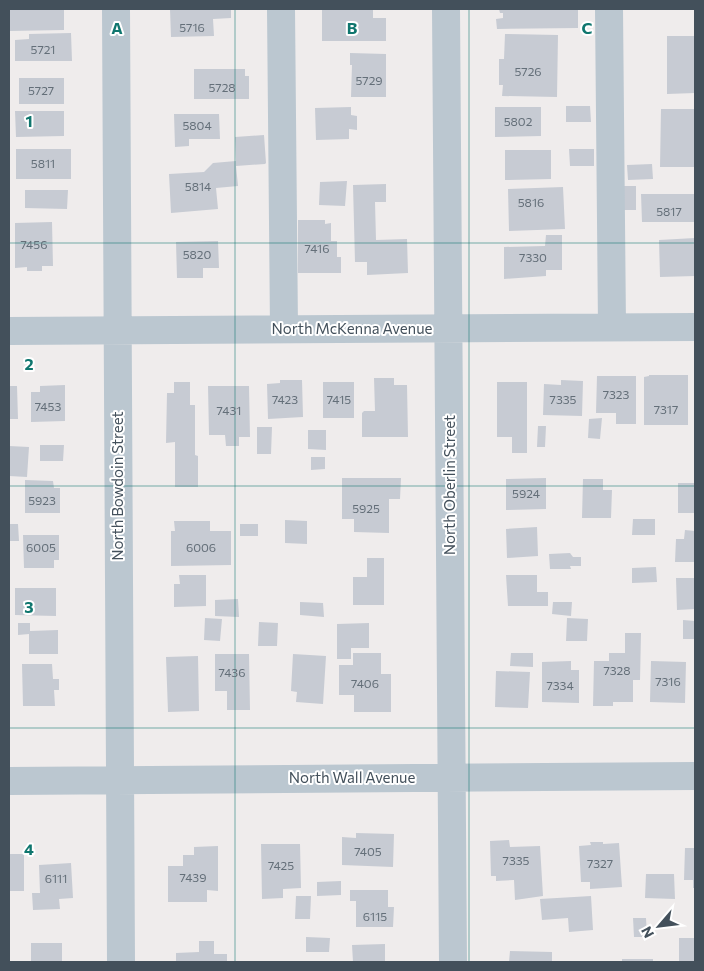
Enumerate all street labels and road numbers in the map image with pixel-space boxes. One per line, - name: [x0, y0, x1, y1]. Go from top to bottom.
- street label: North McKenna Avenue: [272, 319, 433, 337]
- street label: North Bowdoin Street: [108, 411, 126, 561]
- street label: North Oberlin Street: [440, 415, 458, 555]
- street label: North Wall Avenue: [289, 768, 415, 786]

